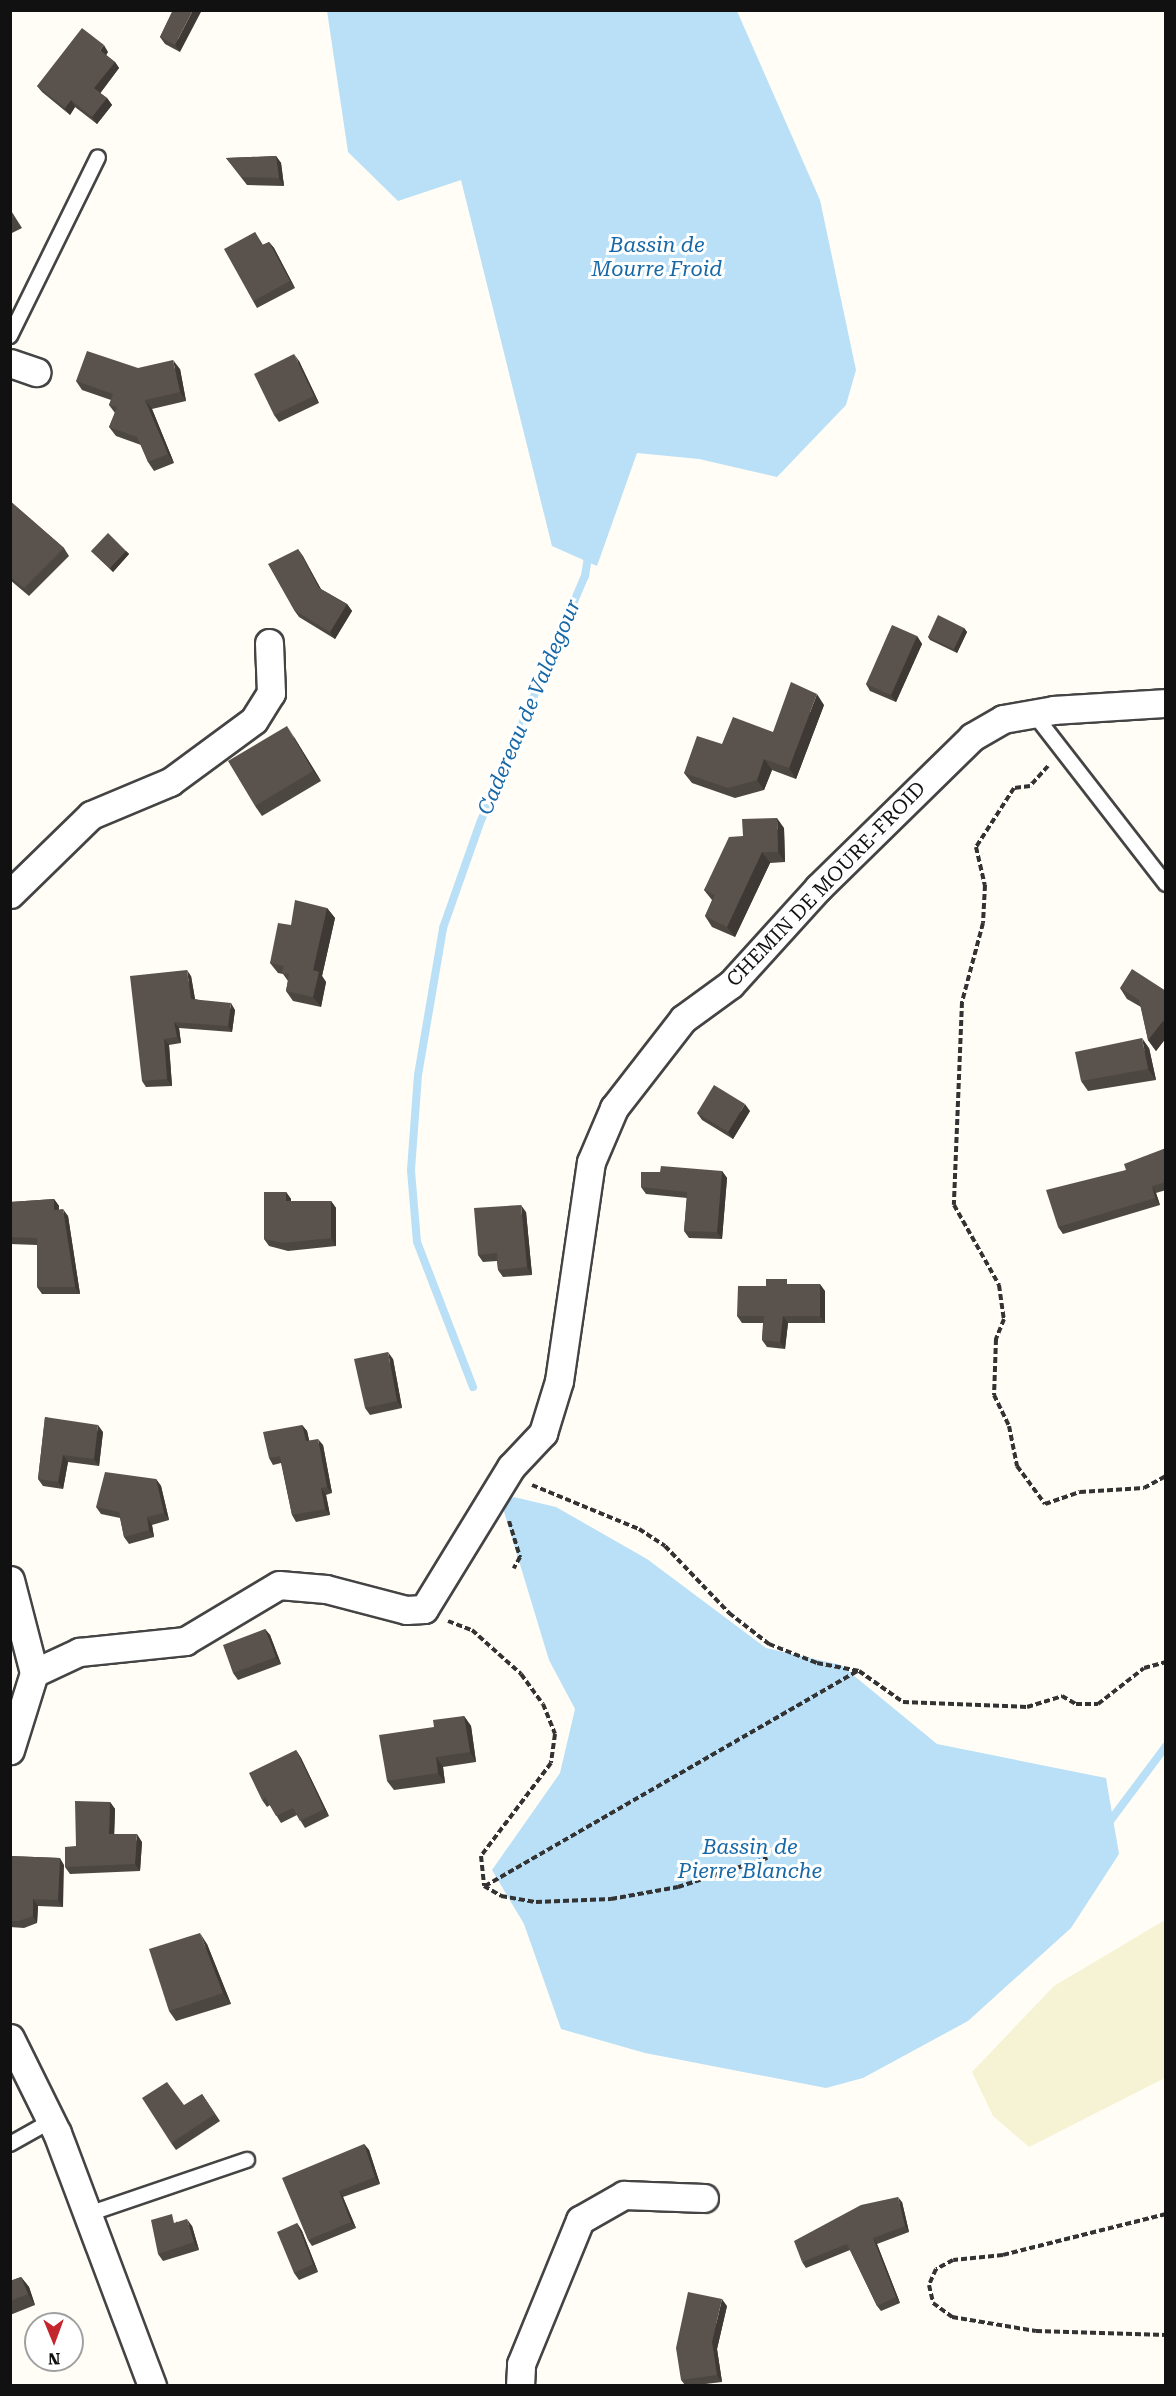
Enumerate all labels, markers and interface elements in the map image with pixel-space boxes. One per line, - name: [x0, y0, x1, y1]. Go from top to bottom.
- water label: Bassin de Mourre Froid: [592, 232, 722, 282]
- water label: Cadereau de Valdegour: [472, 596, 586, 818]
- street label: CHEMIN DE MOURE-FROID: [722, 776, 930, 992]
- water label: Bassin de Pierre Blanche: [678, 1834, 822, 1884]
- north arrow: [24, 2312, 84, 2372]
- text: N: [48, 2349, 61, 2368]

